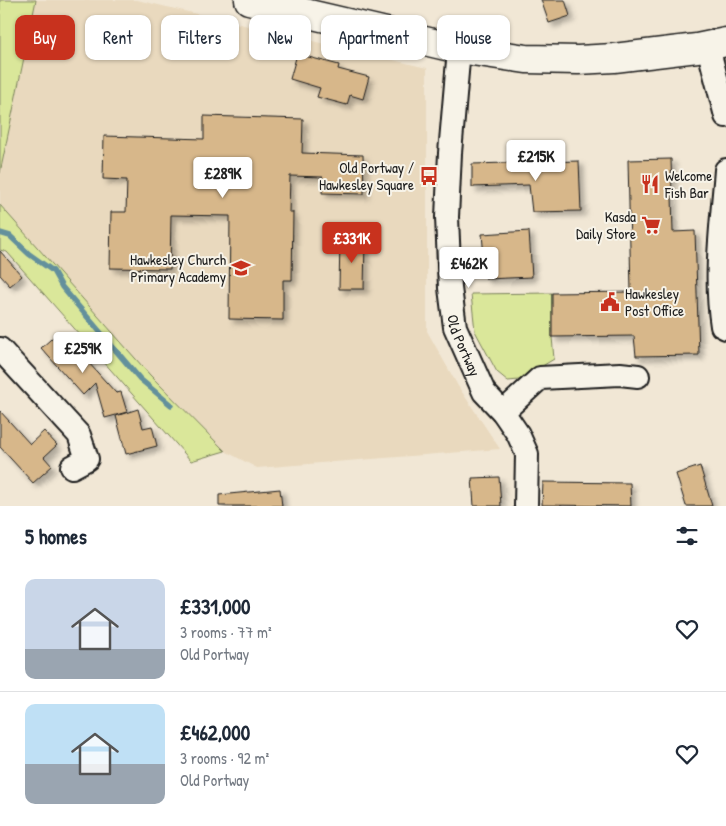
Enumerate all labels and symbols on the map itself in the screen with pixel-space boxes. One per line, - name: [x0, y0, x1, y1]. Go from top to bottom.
- pin: £215K: [501, 140, 571, 182]
- pin: £289K: [188, 156, 258, 199]
- place label: Old Portway / Hawkesley Square: [319, 157, 414, 195]
- bus stop icon: Old Portway / Hawkesley Square: [418, 165, 440, 187]
- place label: Welcome Fish Bar: [664, 165, 712, 203]
- restaurant icon: Welcome Fish Bar: [639, 173, 661, 195]
- place label: Kasda Daily Store: [576, 206, 636, 244]
- supermarket icon: Kasda Daily Store: [640, 214, 662, 236]
- pin: £331K: [317, 222, 387, 264]
- pin: £462K: [434, 246, 504, 289]
- place label: Hawkesley Church Primary Academy: [130, 249, 226, 287]
- school or university icon: Hawkesley Church Primary Academy: [230, 257, 252, 279]
- place label: Hawkesley Post Office: [625, 283, 684, 321]
- public building icon: Hawkesley Post Office: [599, 291, 621, 313]
- street label: Old Portway: [443, 313, 486, 379]
- pin: £259K: [48, 332, 118, 374]

